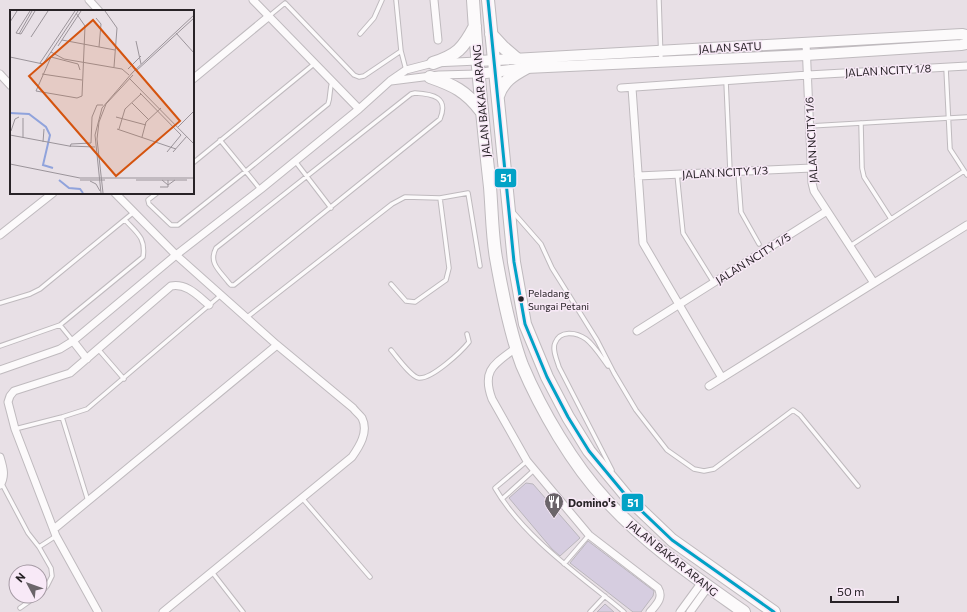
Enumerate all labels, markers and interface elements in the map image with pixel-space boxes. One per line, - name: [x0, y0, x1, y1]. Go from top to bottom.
- inset map: [10, 10, 194, 194]
- street label: JALAN SATU: [698, 39, 762, 56]
- street label: JALAN BAKAR ARANG: [470, 44, 493, 158]
- street label: JALAN NCITY 1/8: [845, 61, 932, 80]
- street label: JALAN NCITY 1/6: [802, 96, 821, 183]
- street label: JALAN NCITY 1/3: [682, 163, 768, 182]
- line badge: 51: [494, 168, 517, 188]
- text: 51: [500, 171, 512, 184]
- street label: JALAN NCITY 1/5: [713, 230, 794, 287]
- place label: Peladang Sungai Petani: [528, 287, 589, 312]
- marker: Peladang Sungai Petani: [516, 294, 526, 304]
- restaurant icon: Domino's: [543, 491, 565, 519]
- line badge: 51: [621, 493, 644, 512]
- place label: Domino's: [568, 496, 616, 509]
- text: 51: [627, 496, 639, 509]
- street label: JALAN BAKAR ARANG: [624, 517, 721, 599]
- north arrow: [8, 564, 48, 604]
- text: N: [12, 570, 28, 584]
- scale bar: [831, 578, 898, 604]
- text: 50 m: [837, 584, 865, 598]

